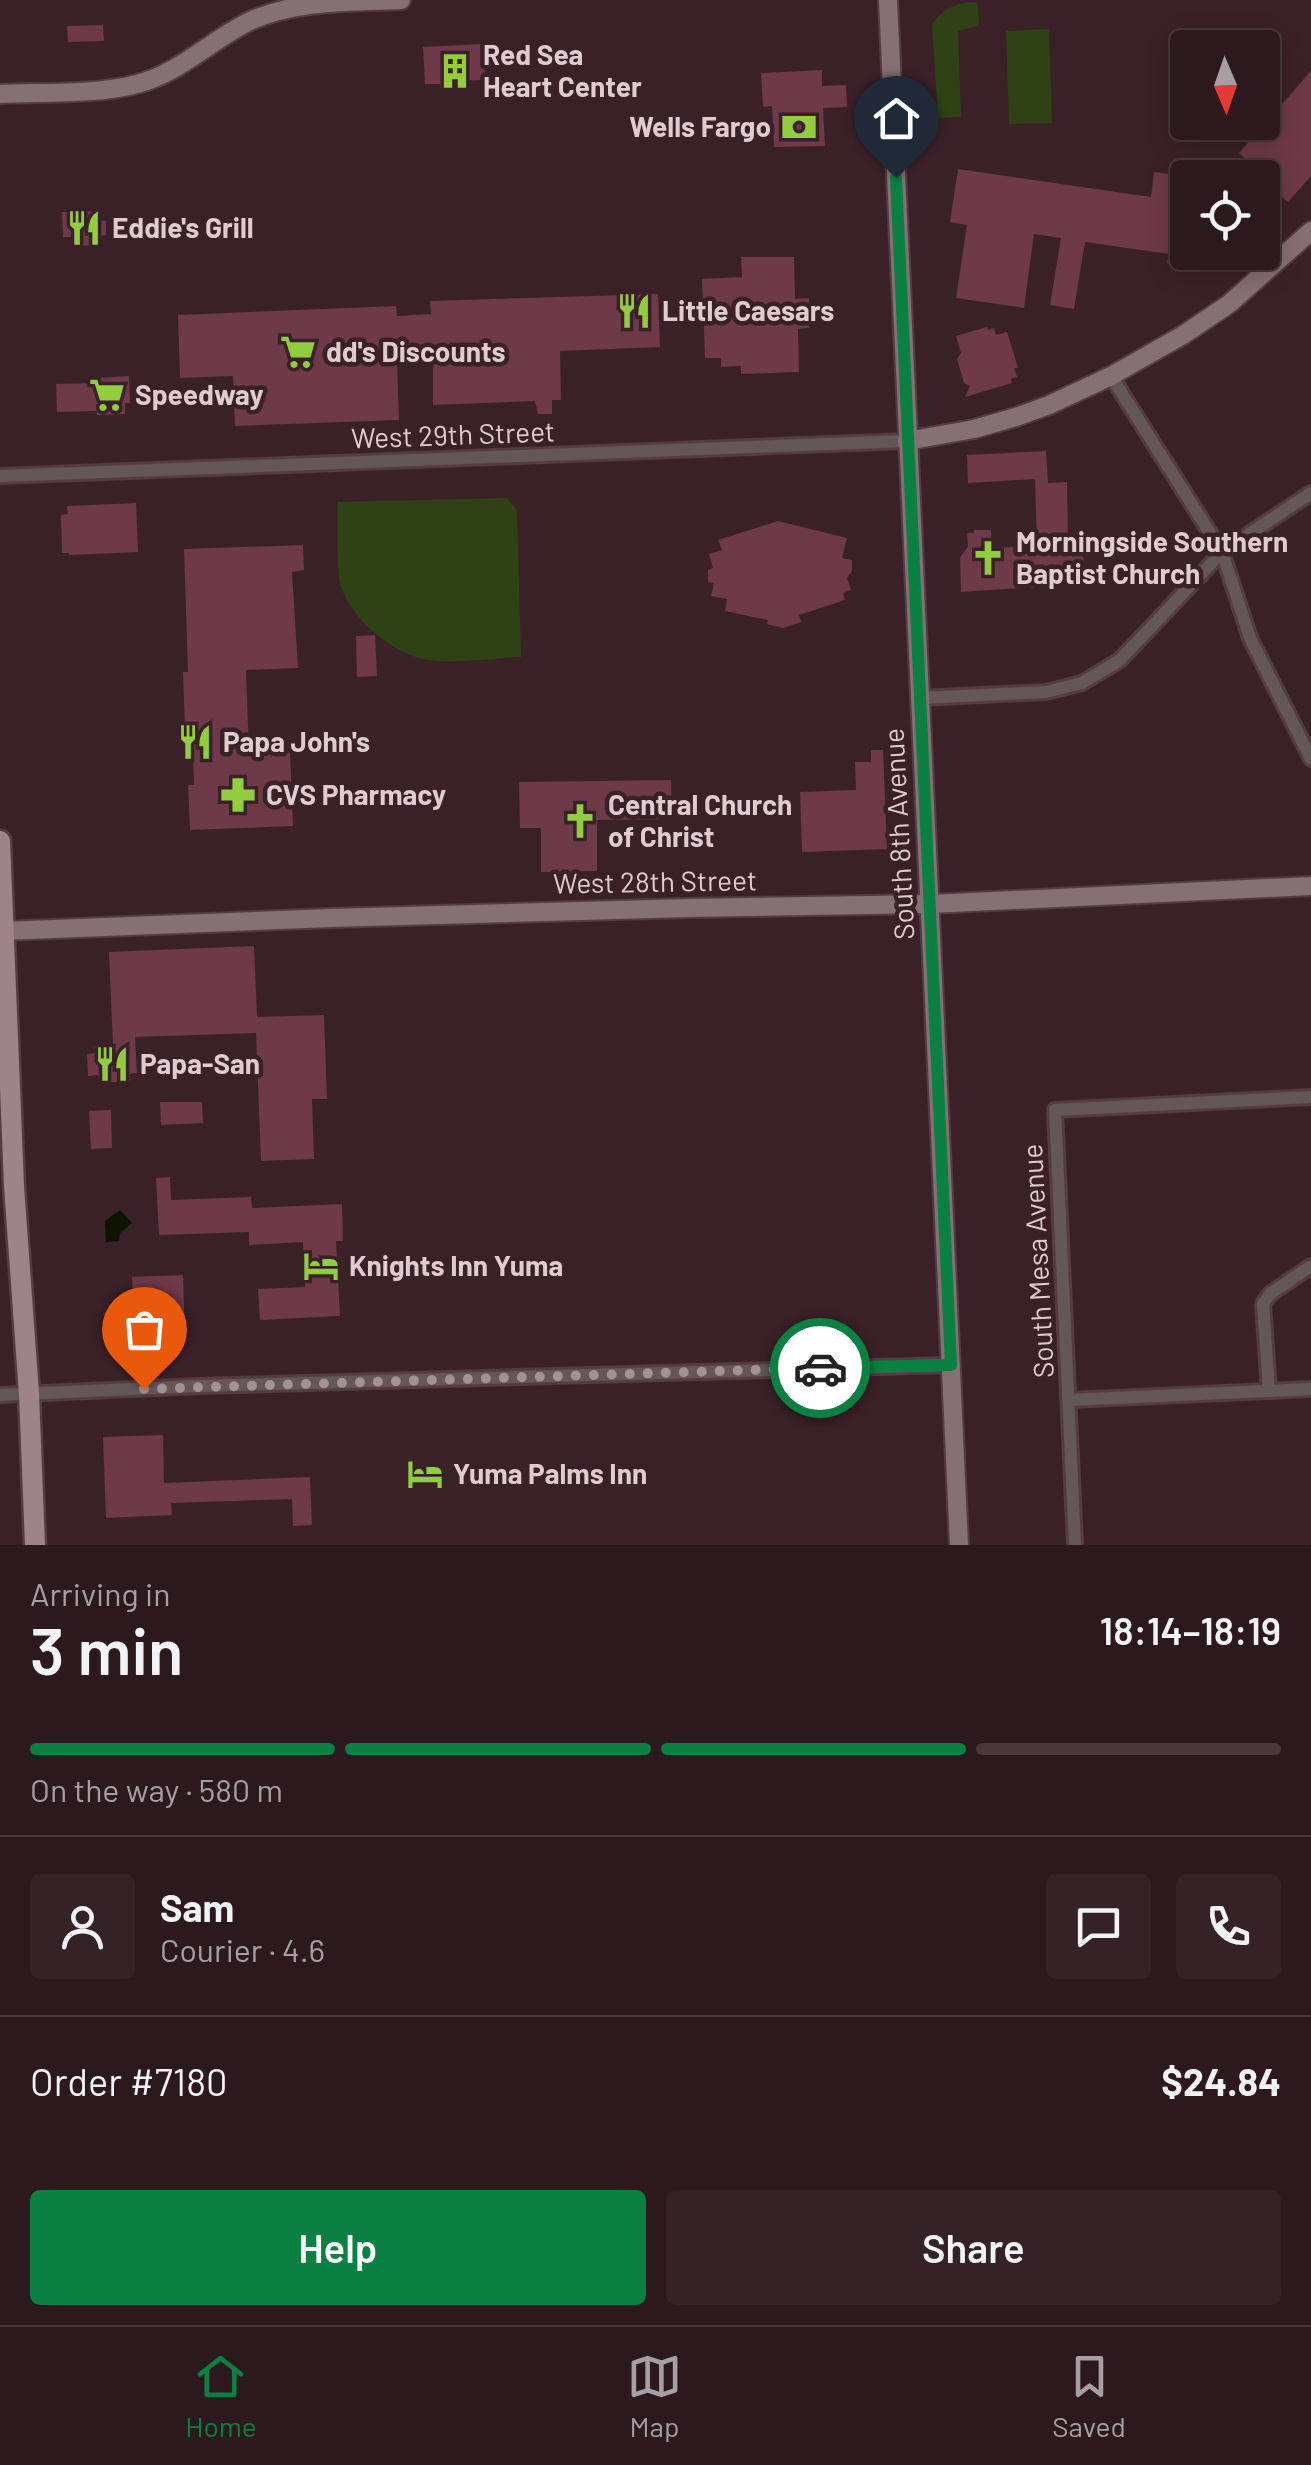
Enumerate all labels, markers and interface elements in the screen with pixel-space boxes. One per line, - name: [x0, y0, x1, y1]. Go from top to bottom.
- north arrow: [1170, 30, 1280, 140]
- map controls: [1170, 30, 1280, 270]
- place label: Red Sea Heart Center: [483, 37, 642, 103]
- building icon: Red Sea Heart Center: [436, 52, 474, 90]
- pin: [854, 76, 939, 179]
- icon: home: [869, 91, 924, 146]
- bank icon: Wells Fargo: [780, 108, 818, 146]
- place label: Wells Fargo: [629, 109, 771, 143]
- button: locate: [1170, 160, 1280, 270]
- restaurant icon: Eddie's Grill: [65, 209, 103, 247]
- place label: Eddie's Grill: [112, 210, 254, 244]
- restaurant icon: Little Caesars: [615, 292, 653, 330]
- place label: Little Caesars: [662, 293, 834, 327]
- supermarket icon: dd's Discounts: [279, 333, 317, 371]
- place label: dd's Discounts: [326, 334, 506, 368]
- supermarket icon: Speedway: [88, 376, 126, 414]
- place label: Speedway: [135, 377, 264, 411]
- street label: West 29th Street: [350, 413, 556, 455]
- place label: Morningside Southern Baptist Church: [1016, 524, 1288, 590]
- church icon: Morningside Southern Baptist Church: [969, 539, 1007, 577]
- restaurant icon: Papa John's: [176, 723, 214, 761]
- place label: Papa John's: [223, 724, 370, 758]
- street label: South 8th Avenue: [875, 727, 921, 941]
- pharmacy icon: CVS Pharmacy: [219, 776, 257, 814]
- place label: CVS Pharmacy: [266, 777, 446, 811]
- place label: Central Church of Christ: [608, 787, 792, 853]
- church icon: Central Church of Christ: [561, 802, 599, 840]
- street label: West 28th Street: [553, 862, 757, 900]
- restaurant icon: Papa-San: [93, 1045, 131, 1083]
- place label: Papa-San: [140, 1046, 260, 1080]
- street label: South Mesa Avenue: [1014, 1143, 1060, 1379]
- hotel icon: Knights Inn Yuma: [302, 1247, 340, 1285]
- place label: Knights Inn Yuma: [349, 1248, 563, 1282]
- pin: [102, 1287, 187, 1390]
- icon: bag: [117, 1302, 172, 1357]
- courier: [770, 1318, 870, 1418]
- icon: car: [793, 1341, 848, 1396]
- hotel icon: Yuma Palms Inn: [406, 1455, 444, 1493]
- place label: Yuma Palms Inn: [453, 1456, 647, 1490]
- text: Arriving in: [30, 1574, 170, 1612]
- text: 18:14–18:19: [1100, 1607, 1281, 1653]
- text: 3 min: [30, 1610, 183, 1688]
- text: On the way · 580 m: [30, 1770, 283, 1808]
- button: person: [30, 1874, 135, 1979]
- button: chat: [1046, 1874, 1151, 1979]
- button: phone: [1176, 1874, 1281, 1979]
- text: Sam: [160, 1884, 234, 1930]
- text: Courier · 4.6: [160, 1930, 325, 1968]
- text: Order #7180: [30, 2058, 227, 2104]
- text: $24.84: [1161, 2058, 1281, 2104]
- button: Help: [30, 2190, 646, 2305]
- button: Share: [666, 2190, 1281, 2305]
- tab: Home: [185, 2349, 257, 2443]
- tab: Map: [627, 2349, 682, 2443]
- tab: Saved: [1052, 2349, 1126, 2443]

